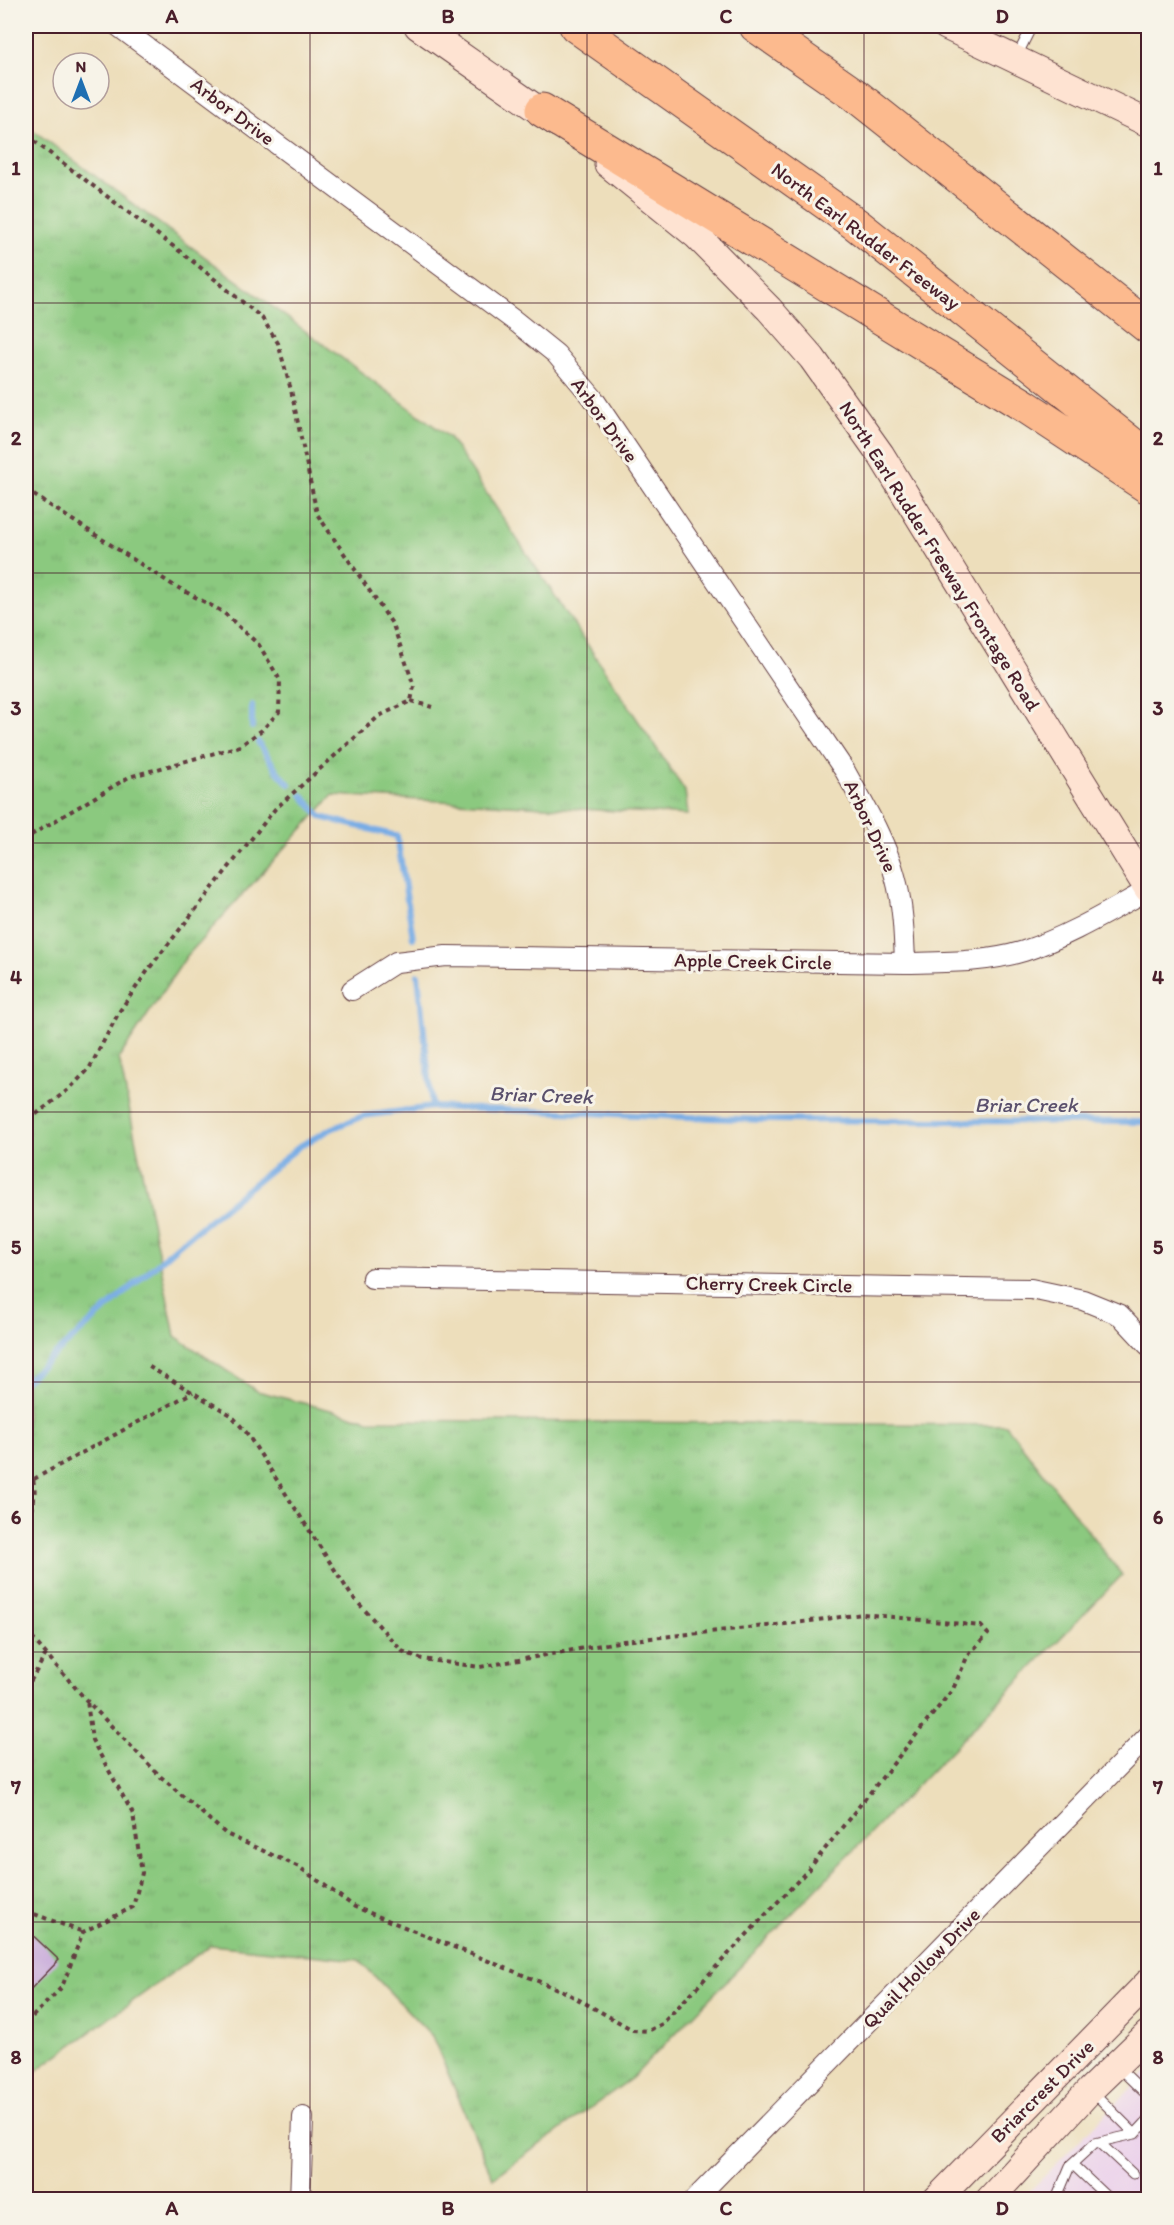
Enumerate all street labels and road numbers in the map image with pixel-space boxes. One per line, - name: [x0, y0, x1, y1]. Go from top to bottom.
- street label: Arbor Drive: [186, 72, 280, 150]
- street label: North Earl Rudder Freeway: [767, 157, 966, 315]
- street label: Arbor Drive: [566, 373, 644, 467]
- street label: North Earl Rudder Freeway Frontage Road: [834, 397, 1046, 715]
- street label: Arbor Drive: [839, 776, 903, 876]
- street label: Apple Creek Circle: [674, 948, 832, 974]
- street label: Cherry Creek Circle: [685, 1271, 853, 1297]
- street label: Quail Hollow Drive: [857, 1902, 985, 2034]
- street label: Briarcrest Drive: [985, 2034, 1099, 2148]

